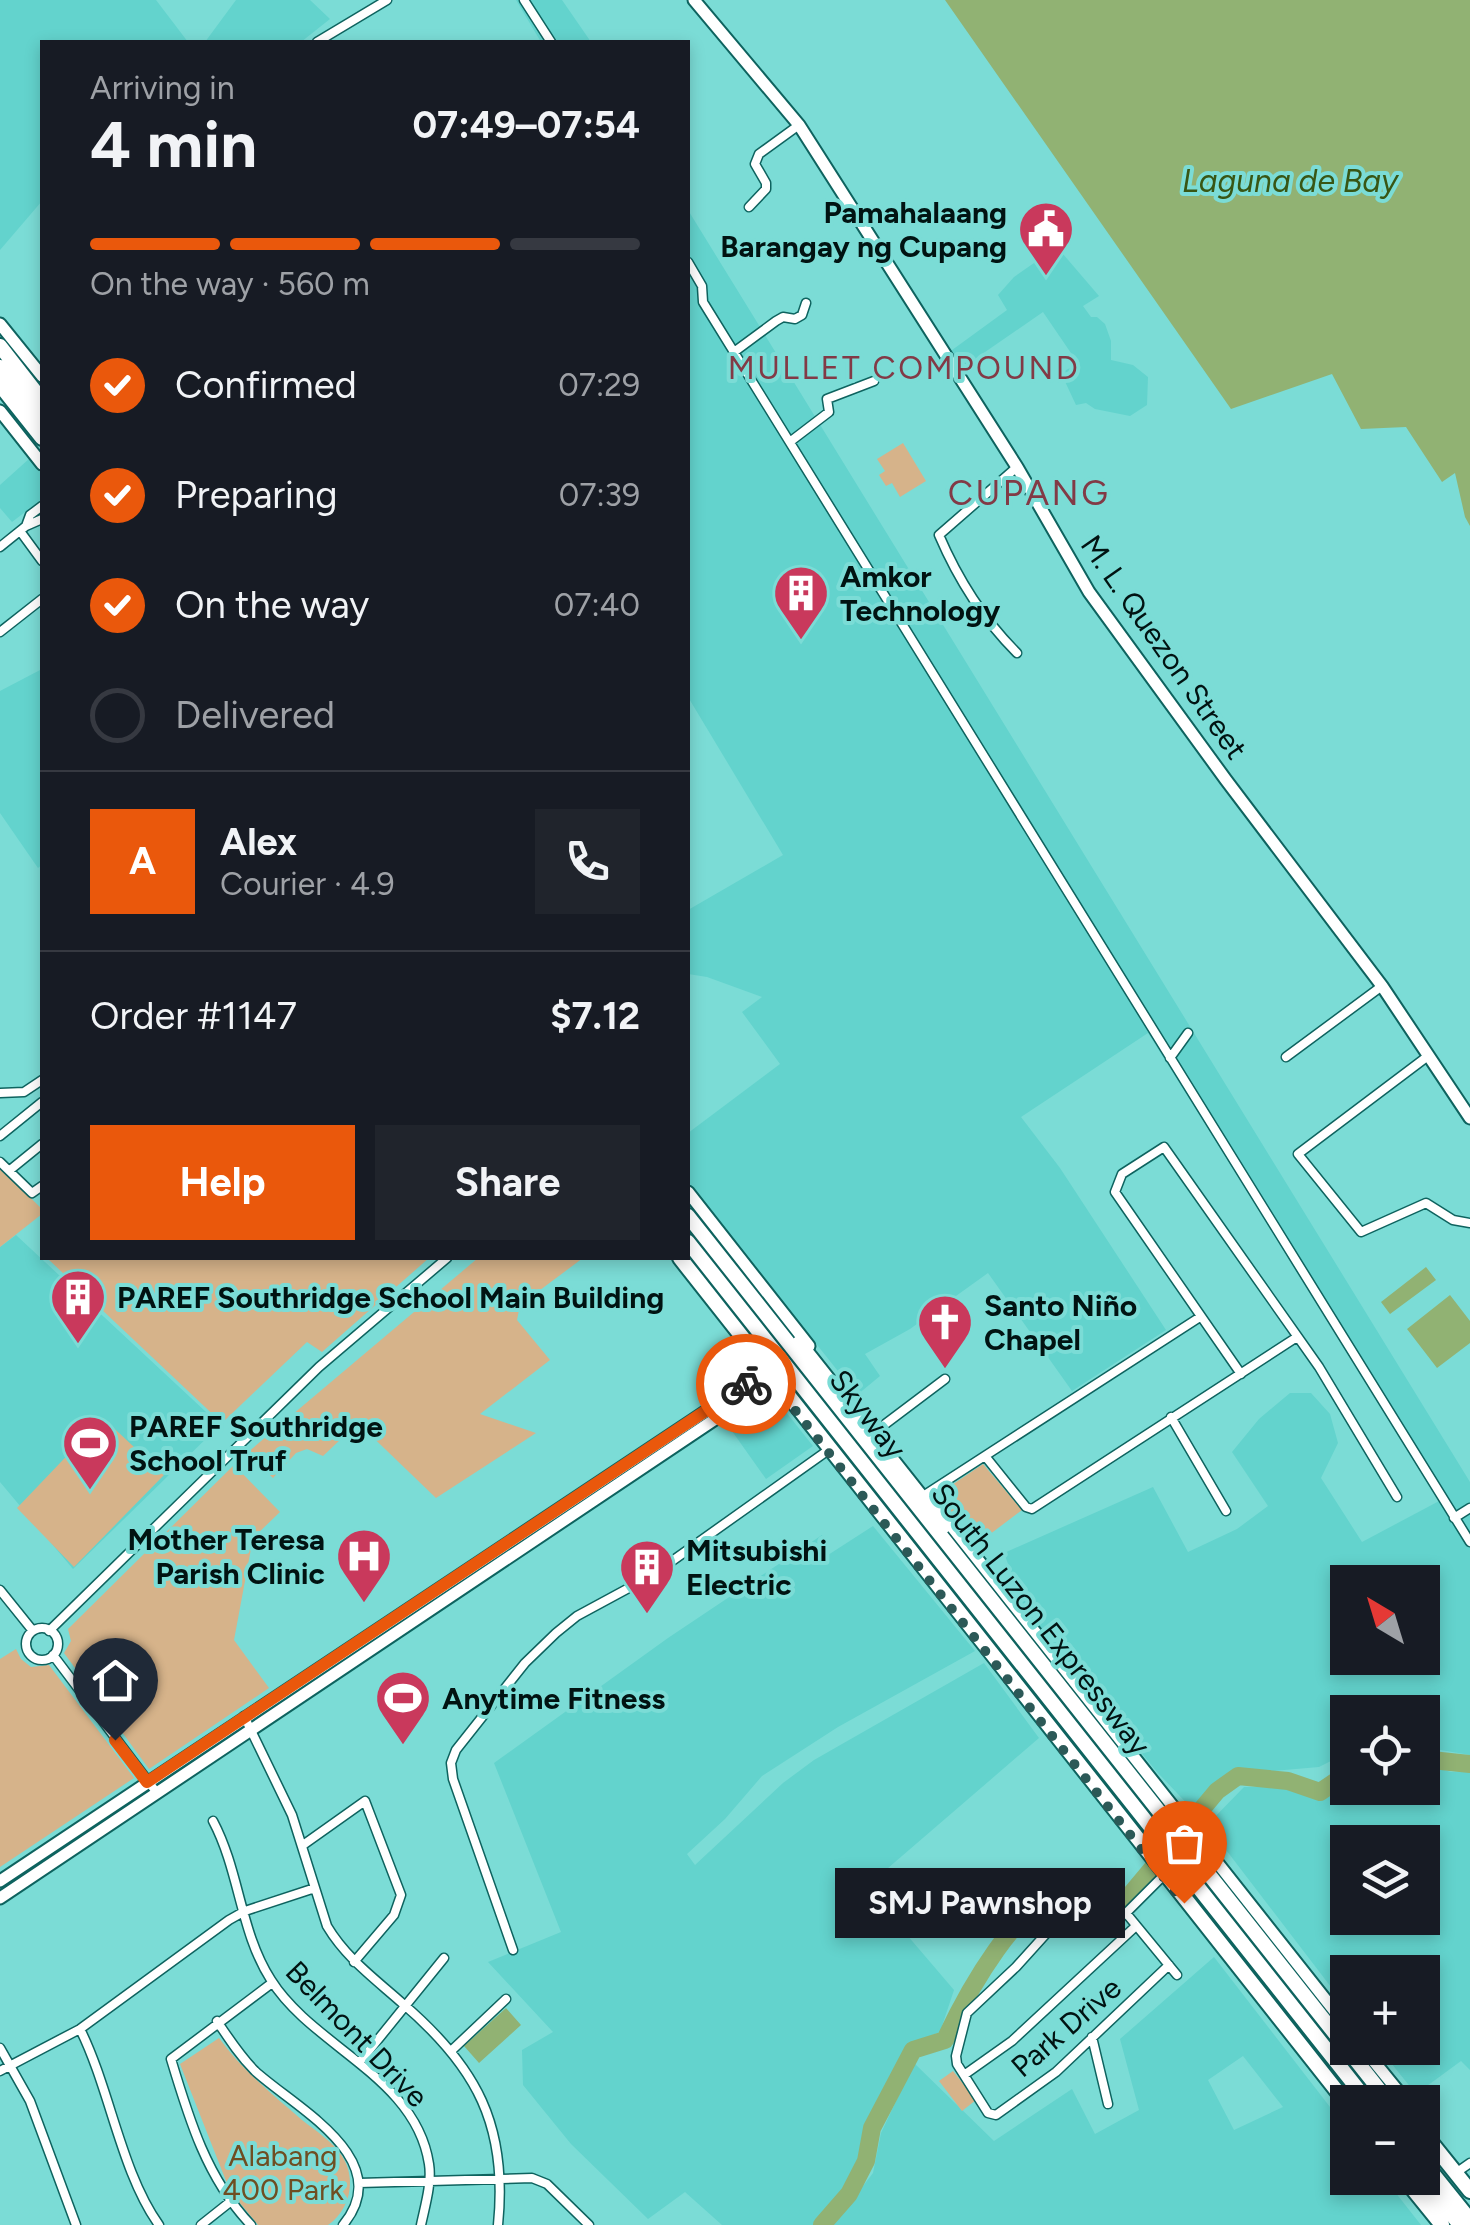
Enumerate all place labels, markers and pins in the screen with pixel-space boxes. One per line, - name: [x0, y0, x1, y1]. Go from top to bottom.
- place label: Pamahalaang Barangay ng Cupang: [720, 194, 1007, 265]
- public building icon: Pamahalaang Barangay ng Cupang: [1016, 199, 1076, 278]
- place label: Amkor Technology: [840, 558, 1001, 629]
- building icon: Amkor Technology: [771, 563, 831, 642]
- building icon: PAREF Southridge School Main Building: [48, 1267, 108, 1346]
- place label: PAREF Southridge School Main Building: [117, 1279, 664, 1316]
- place label: Santo Niño Chapel: [984, 1287, 1137, 1358]
- church icon: Santo Niño Chapel: [915, 1292, 975, 1371]
- place label: PAREF Southridge School Truf: [129, 1408, 383, 1479]
- sports icon: PAREF Southridge School Truf: [60, 1413, 120, 1492]
- place label: Mother Teresa Parish Clinic: [127, 1521, 325, 1592]
- hospital icon: Mother Teresa Parish Clinic: [334, 1526, 394, 1605]
- place label: Mitsubishi Electric: [686, 1532, 827, 1603]
- building icon: Mitsubishi Electric: [617, 1537, 677, 1616]
- pin: [73, 1638, 158, 1741]
- sports icon: Anytime Fitness: [373, 1668, 433, 1747]
- place label: Anytime Fitness: [442, 1680, 665, 1717]
- pin: [1142, 1801, 1227, 1904]
- callout: SMJ Pawnshop: [834, 1868, 1124, 1938]

